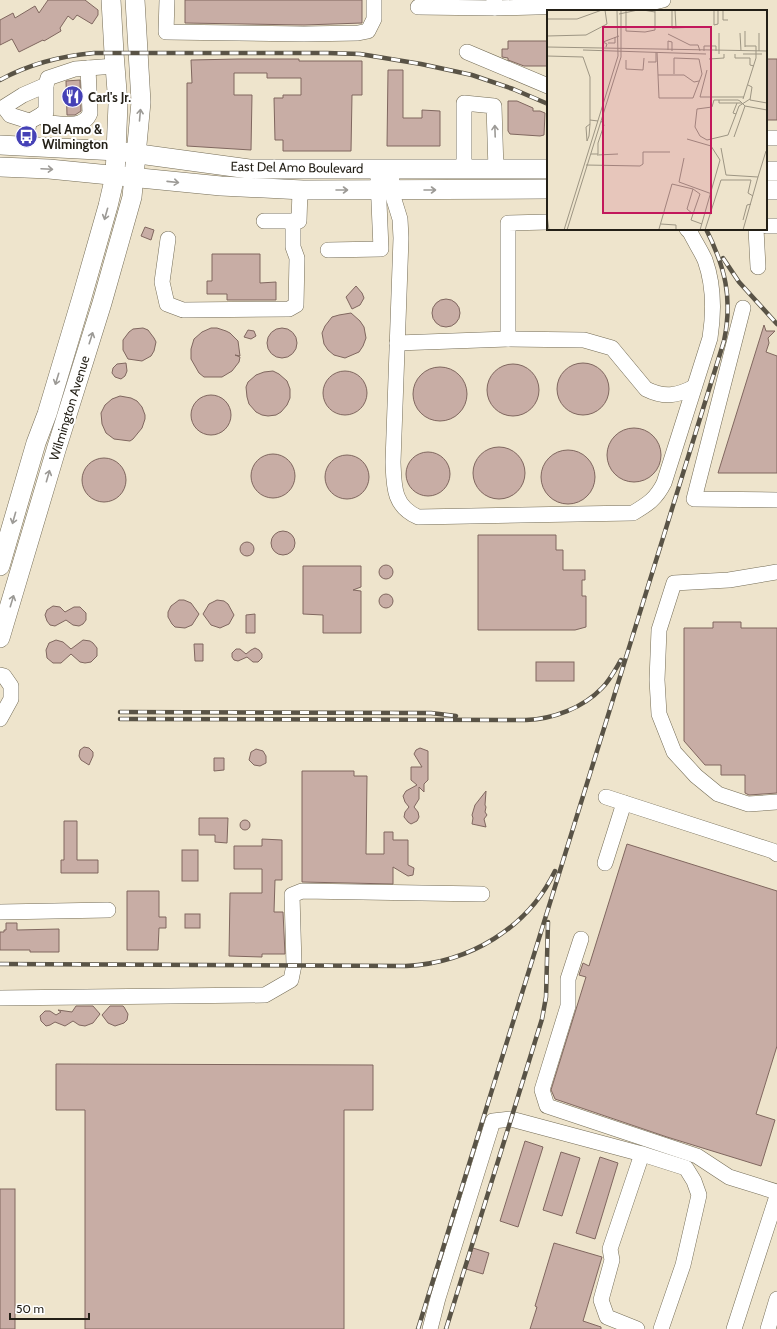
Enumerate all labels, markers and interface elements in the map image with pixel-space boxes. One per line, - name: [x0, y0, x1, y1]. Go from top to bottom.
- inset map: [547, 10, 767, 230]
- restaurant icon: Carl's Jr.: [59, 84, 85, 110]
- place label: Carl's Jr.: [88, 89, 131, 105]
- one-way arrow: [136, 109, 143, 122]
- place label: Del Amo & Wilmington: [42, 121, 108, 152]
- bus stop icon: Del Amo & Wilmington: [13, 123, 39, 149]
- one-way arrow: [491, 125, 499, 138]
- street label: East Del Amo Boulevard: [231, 158, 363, 176]
- one-way arrow: [40, 165, 53, 172]
- one-way arrow: [166, 178, 179, 185]
- one-way arrow: [335, 186, 348, 194]
- one-way arrow: [423, 186, 436, 194]
- one-way arrow: [102, 207, 109, 220]
- one-way arrow: [88, 332, 95, 345]
- street label: Wilmington Avenue: [45, 353, 93, 462]
- one-way arrow: [53, 372, 60, 385]
- one-way arrow: [45, 469, 52, 482]
- one-way arrow: [10, 511, 17, 524]
- one-way arrow: [9, 594, 16, 607]
- scale bar: [10, 1295, 89, 1321]
- text: 50 m: [16, 1301, 44, 1316]

